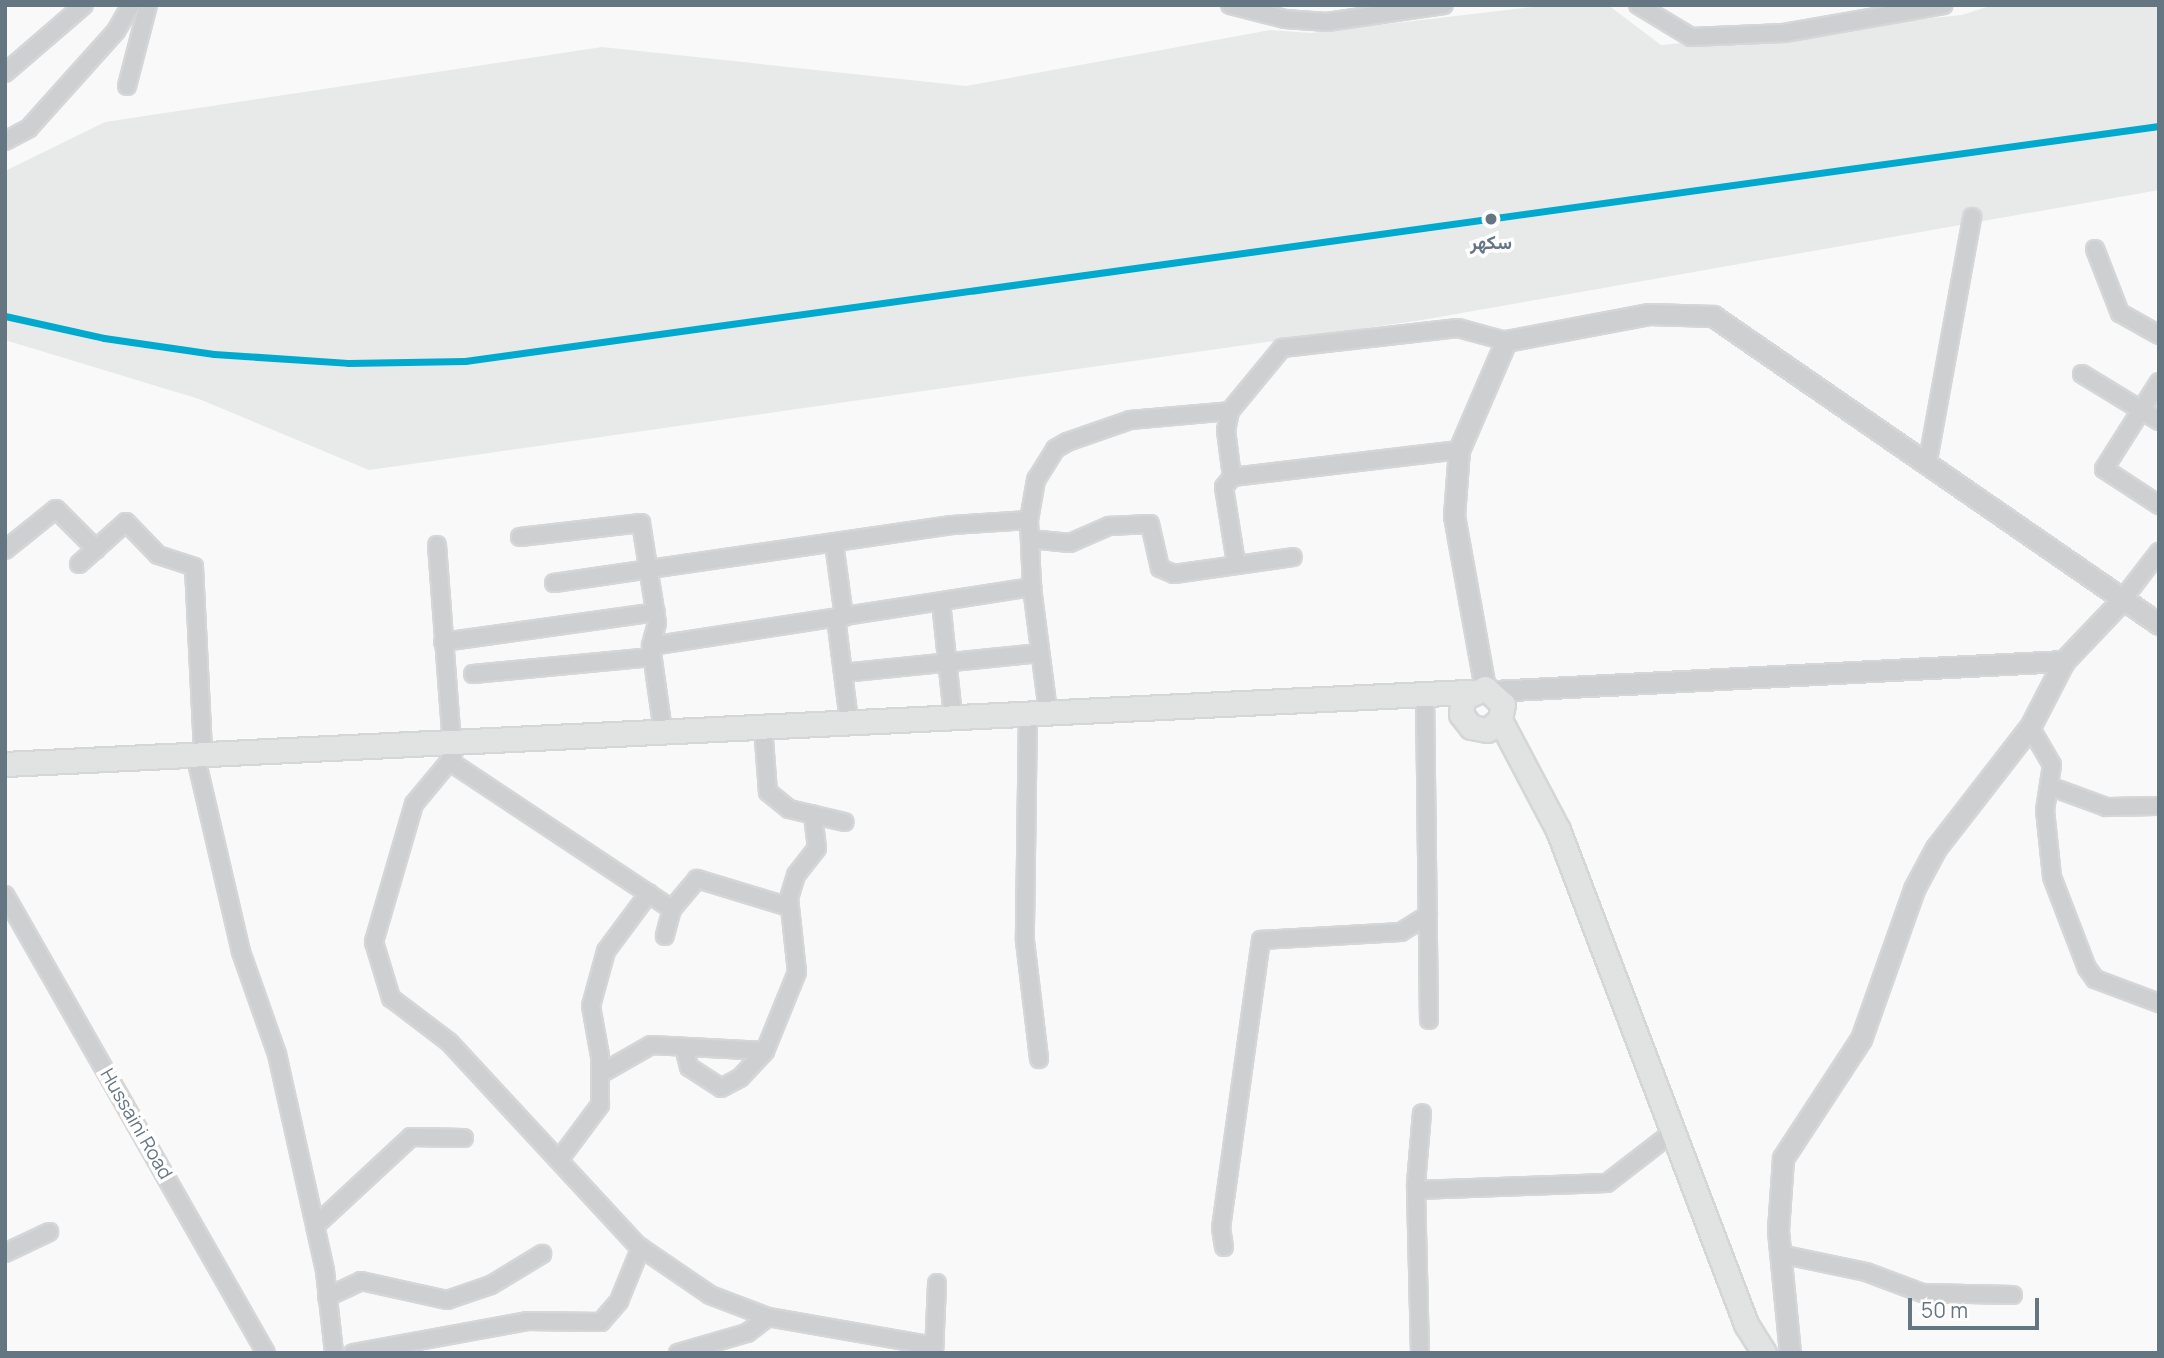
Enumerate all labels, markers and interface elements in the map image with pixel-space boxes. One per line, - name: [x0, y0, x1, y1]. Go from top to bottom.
- marker: سكهر: [1481, 209, 1501, 229]
- place label: سكهر: [1470, 232, 1512, 254]
- street label: Hussaini Road: [95, 1065, 177, 1183]
- scale bar: [1912, 1284, 2043, 1328]
- text: 50 m: [1921, 1296, 1968, 1324]

